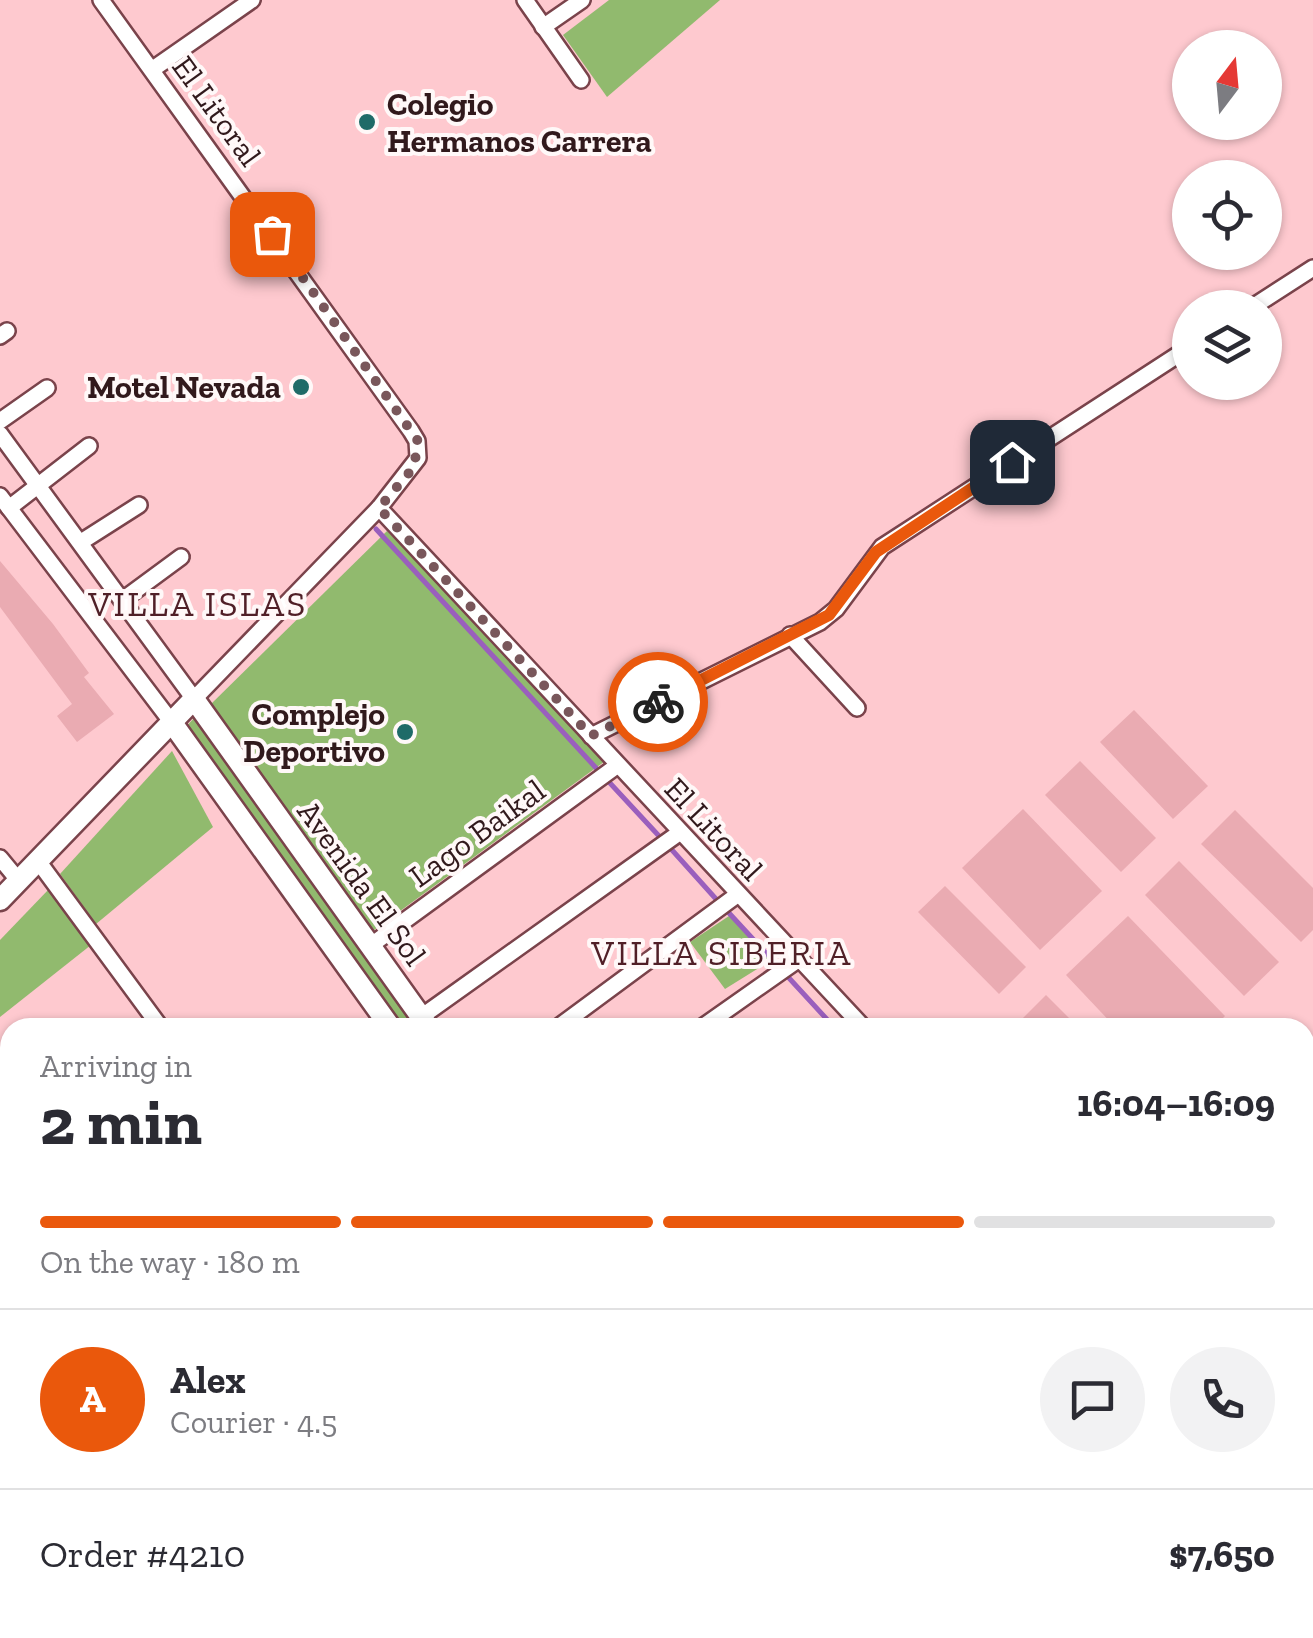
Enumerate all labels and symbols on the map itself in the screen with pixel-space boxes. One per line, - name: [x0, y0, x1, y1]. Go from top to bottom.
- north arrow: [1172, 30, 1282, 140]
- street label: El Litoral: [164, 49, 270, 173]
- place label: Colegio Hermanos Carrera: [387, 85, 652, 160]
- marker: Colegio Hermanos Carrera: [356, 111, 378, 133]
- pin: [230, 192, 315, 277]
- place label: Motel Nevada: [87, 368, 281, 406]
- marker: Motel Nevada: [290, 376, 312, 398]
- pin: [970, 420, 1055, 505]
- district label: VILLA ISLAS: [87, 583, 308, 625]
- courier: [608, 652, 708, 752]
- place label: Complejo Deportivo: [243, 695, 385, 770]
- marker: Complejo Deportivo: [394, 721, 416, 743]
- street label: El Litoral: [657, 770, 771, 888]
- street label: Lago Baikal: [402, 771, 552, 895]
- street label: Avenida El Sol: [290, 793, 434, 973]
- district label: VILLA SIBERIA: [590, 932, 853, 974]

